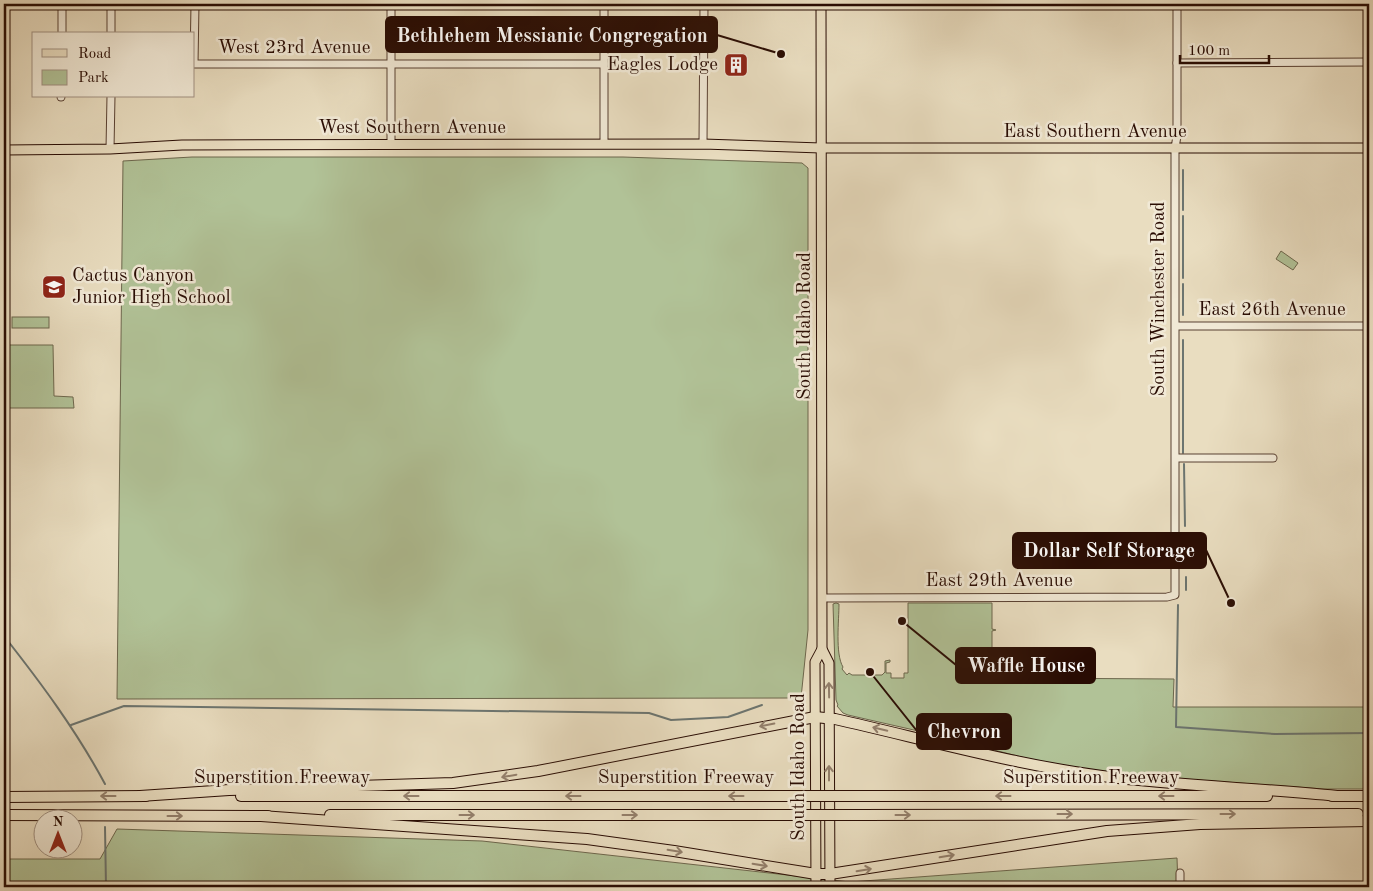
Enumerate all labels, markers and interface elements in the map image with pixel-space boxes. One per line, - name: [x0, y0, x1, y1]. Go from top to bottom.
- callout: Bethlehem Messianic Congregation: [386, 17, 717, 52]
- text: Bethlehem Messianic Congregation: [396, 27, 708, 47]
- legend: [32, 32, 195, 98]
- scale bar: [1180, 32, 1269, 64]
- street label: West 23rd Avenue: [218, 39, 370, 58]
- text: 100 m: [1188, 44, 1230, 59]
- text: Road: [78, 47, 112, 62]
- building icon: Eagles Lodge: [723, 52, 749, 78]
- place label: Eagles Lodge: [607, 56, 718, 75]
- text: Park: [78, 71, 109, 86]
- street label: West Southern Avenue: [318, 119, 506, 138]
- street label: East Southern Avenue: [1003, 123, 1187, 142]
- street label: South Winchester Road: [1150, 201, 1169, 396]
- street label: South Idaho Road: [796, 252, 815, 400]
- place label: Cactus Canyon Junior High School: [72, 267, 231, 308]
- school or university icon: Cactus Canyon Junior High School: [41, 274, 67, 300]
- street label: East 26th Avenue: [1198, 301, 1346, 320]
- callout: Dollar Self Storage: [1013, 533, 1206, 568]
- text: Dollar Self Storage: [1023, 542, 1195, 562]
- street label: East 29th Avenue: [925, 572, 1073, 591]
- callout: Waffle House: [956, 648, 1095, 683]
- text: Waffle House: [967, 657, 1085, 677]
- one-way arrow: [825, 682, 834, 698]
- street label: South Idaho Road: [790, 693, 809, 841]
- callout: Chevron: [917, 714, 1011, 749]
- one-way arrow: [760, 721, 776, 731]
- text: Chevron: [927, 723, 1001, 743]
- one-way arrow: [873, 724, 889, 733]
- one-way arrow: [824, 765, 834, 782]
- street label: Superstition Freeway: [194, 769, 370, 788]
- street label: Superstition Freeway: [598, 769, 774, 788]
- street label: Superstition Freeway: [1003, 769, 1179, 788]
- one-way arrow: [501, 771, 517, 781]
- one-way arrow: [101, 791, 117, 801]
- one-way arrow: [403, 791, 420, 801]
- one-way arrow: [566, 791, 582, 801]
- one-way arrow: [728, 791, 744, 801]
- one-way arrow: [995, 791, 1012, 801]
- one-way arrow: [1158, 791, 1174, 801]
- north arrow: [32, 808, 82, 858]
- one-way arrow: [1057, 809, 1073, 819]
- one-way arrow: [1220, 809, 1236, 819]
- one-way arrow: [458, 810, 475, 820]
- one-way arrow: [621, 810, 637, 820]
- one-way arrow: [894, 810, 911, 820]
- one-way arrow: [166, 811, 183, 821]
- text: N: [53, 815, 64, 829]
- one-way arrow: [667, 846, 683, 856]
- one-way arrow: [939, 850, 955, 860]
- one-way arrow: [752, 860, 768, 870]
- one-way arrow: [856, 864, 872, 874]

